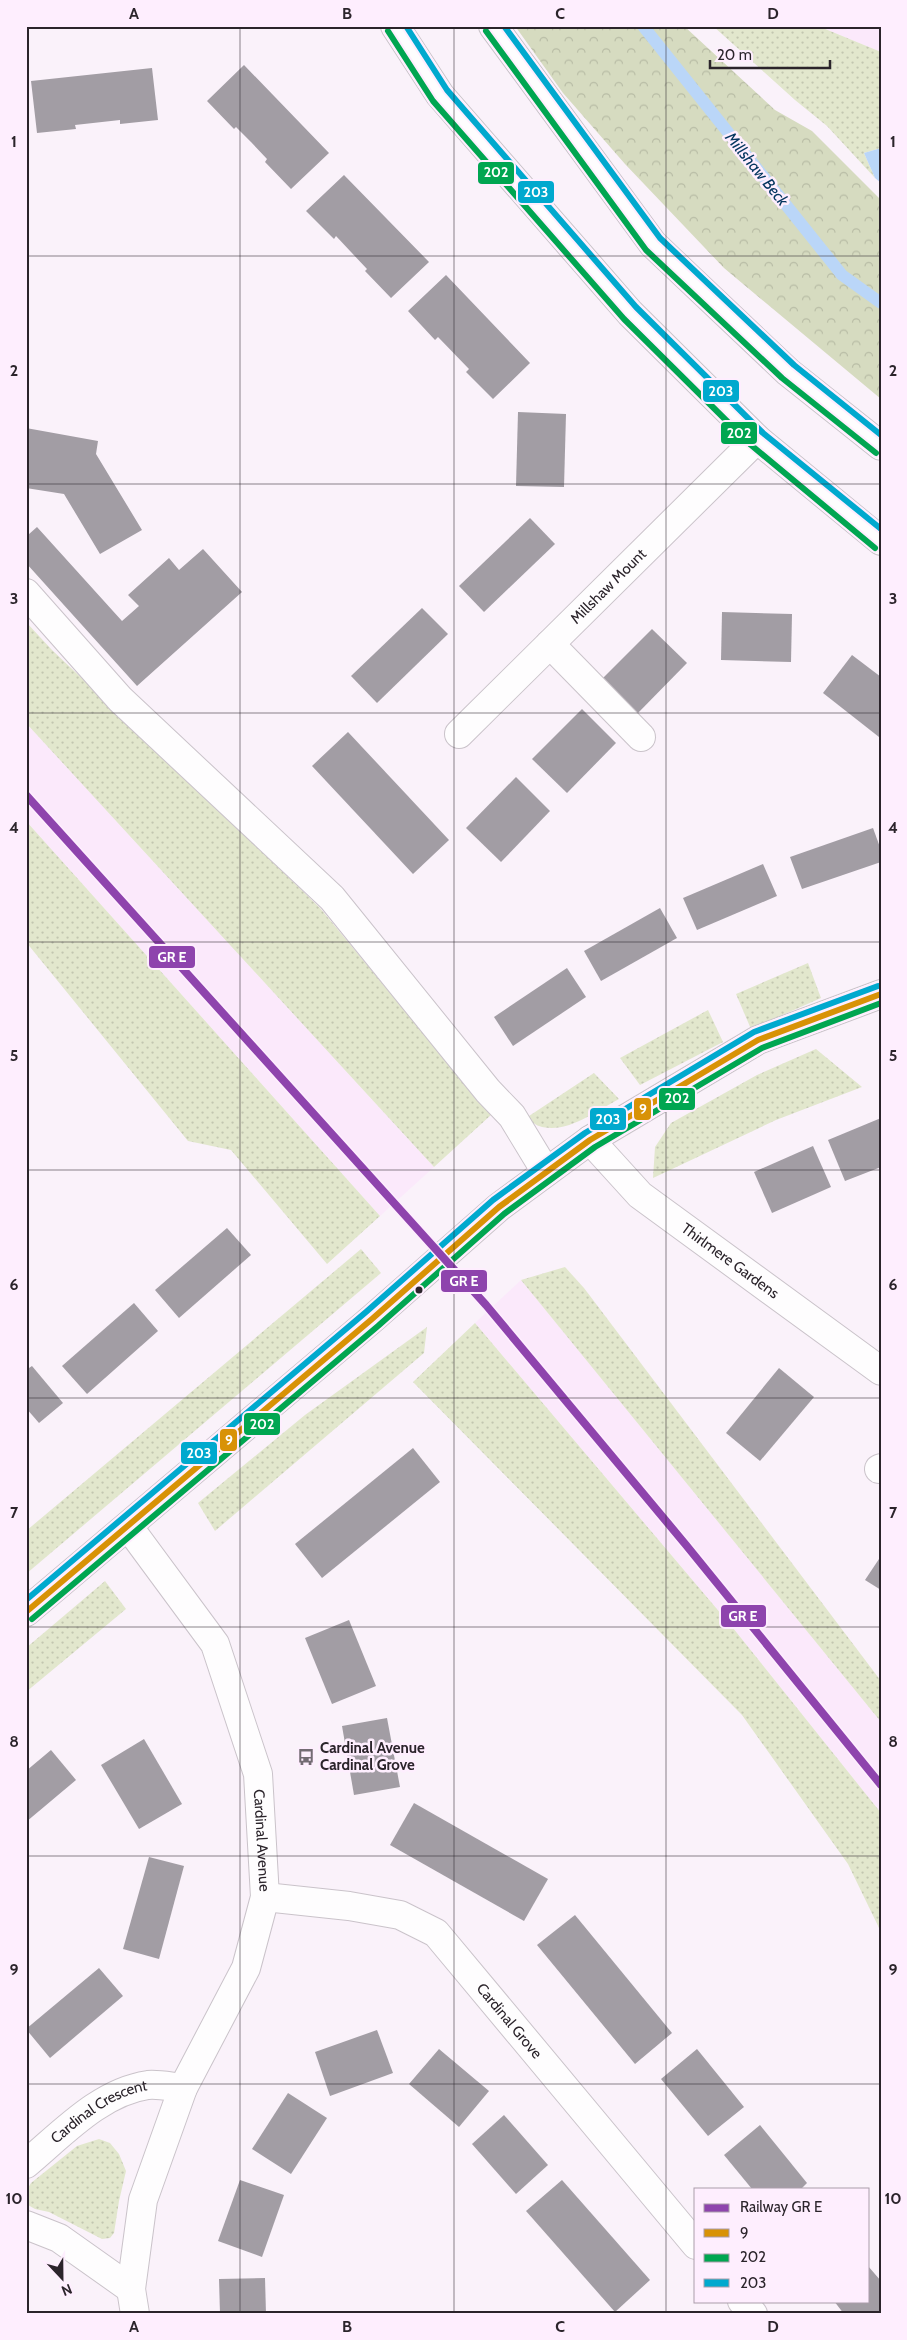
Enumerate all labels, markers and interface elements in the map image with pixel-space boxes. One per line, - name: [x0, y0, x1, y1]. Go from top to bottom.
- text: A: [129, 4, 139, 23]
- text: B: [342, 4, 352, 23]
- text: C: [555, 4, 565, 23]
- text: D: [767, 4, 779, 23]
- scale bar: [710, 38, 830, 70]
- text: 20 m: [717, 46, 752, 64]
- water label: Millshaw Beck: [721, 128, 793, 211]
- text: 1: [11, 132, 17, 151]
- text: 1: [890, 132, 896, 151]
- line badge: 202: [477, 161, 515, 185]
- text: 202: [484, 163, 508, 181]
- line badge: 203: [517, 180, 555, 204]
- text: 203: [524, 183, 548, 201]
- text: 2: [10, 361, 18, 380]
- text: 2: [889, 361, 897, 380]
- line badge: 203: [702, 379, 740, 403]
- text: 203: [709, 382, 733, 400]
- line badge: 202: [720, 421, 758, 445]
- text: 202: [727, 424, 751, 442]
- street label: Millshaw Mount: [567, 545, 650, 628]
- text: 3: [10, 589, 18, 608]
- text: 3: [889, 589, 897, 608]
- text: 4: [9, 818, 19, 837]
- text: 4: [888, 818, 898, 837]
- line badge: GR E: [148, 945, 196, 969]
- text: GR E: [157, 948, 187, 966]
- text: 5: [10, 1046, 18, 1065]
- text: 5: [889, 1046, 897, 1065]
- line badge: 202: [658, 1087, 696, 1111]
- text: 202: [665, 1089, 689, 1107]
- line badge: 9: [633, 1097, 652, 1121]
- text: 9: [639, 1100, 647, 1118]
- line badge: 203: [589, 1107, 627, 1131]
- text: 203: [596, 1110, 620, 1128]
- street label: Thirlmere Gardens: [678, 1219, 783, 1302]
- line badge: GR E: [440, 1269, 488, 1293]
- text: GR E: [449, 1272, 479, 1290]
- text: 6: [10, 1275, 19, 1294]
- text: 6: [889, 1275, 898, 1294]
- unlabelled marker: [414, 1285, 424, 1295]
- line badge: 202: [243, 1412, 281, 1436]
- text: 202: [250, 1415, 274, 1433]
- line badge: 9: [219, 1428, 238, 1452]
- text: 9: [225, 1431, 233, 1449]
- line badge: 203: [180, 1441, 218, 1465]
- text: 203: [187, 1444, 211, 1462]
- text: 7: [10, 1503, 19, 1522]
- text: 7: [889, 1503, 898, 1522]
- line badge: GR E: [720, 1604, 767, 1628]
- text: GR E: [728, 1607, 758, 1625]
- text: 8: [9, 1732, 19, 1751]
- text: 8: [888, 1732, 898, 1751]
- place label: Cardinal Avenue Cardinal Grove: [320, 1739, 425, 1774]
- bus stop icon: Cardinal Avenue Cardinal Grove: [296, 1747, 316, 1767]
- street label: Cardinal Avenue: [250, 1789, 274, 1892]
- text: 9: [10, 1960, 19, 1979]
- text: 9: [889, 1960, 898, 1979]
- street label: Cardinal Grove: [473, 1980, 546, 2063]
- street label: Cardinal Crescent: [47, 2076, 148, 2147]
- legend: [694, 2188, 870, 2302]
- text: 10: [5, 2189, 23, 2208]
- text: 10: [884, 2189, 902, 2208]
- text: Railway GR E: [740, 2198, 822, 2216]
- text: 9: [740, 2224, 749, 2242]
- text: 202: [740, 2248, 766, 2266]
- north arrow: [38, 2252, 88, 2302]
- text: 203: [740, 2274, 766, 2292]
- text: N: [59, 2280, 75, 2300]
- text: A: [129, 2317, 139, 2336]
- text: B: [342, 2317, 352, 2336]
- text: C: [555, 2317, 565, 2336]
- text: D: [767, 2317, 779, 2336]

